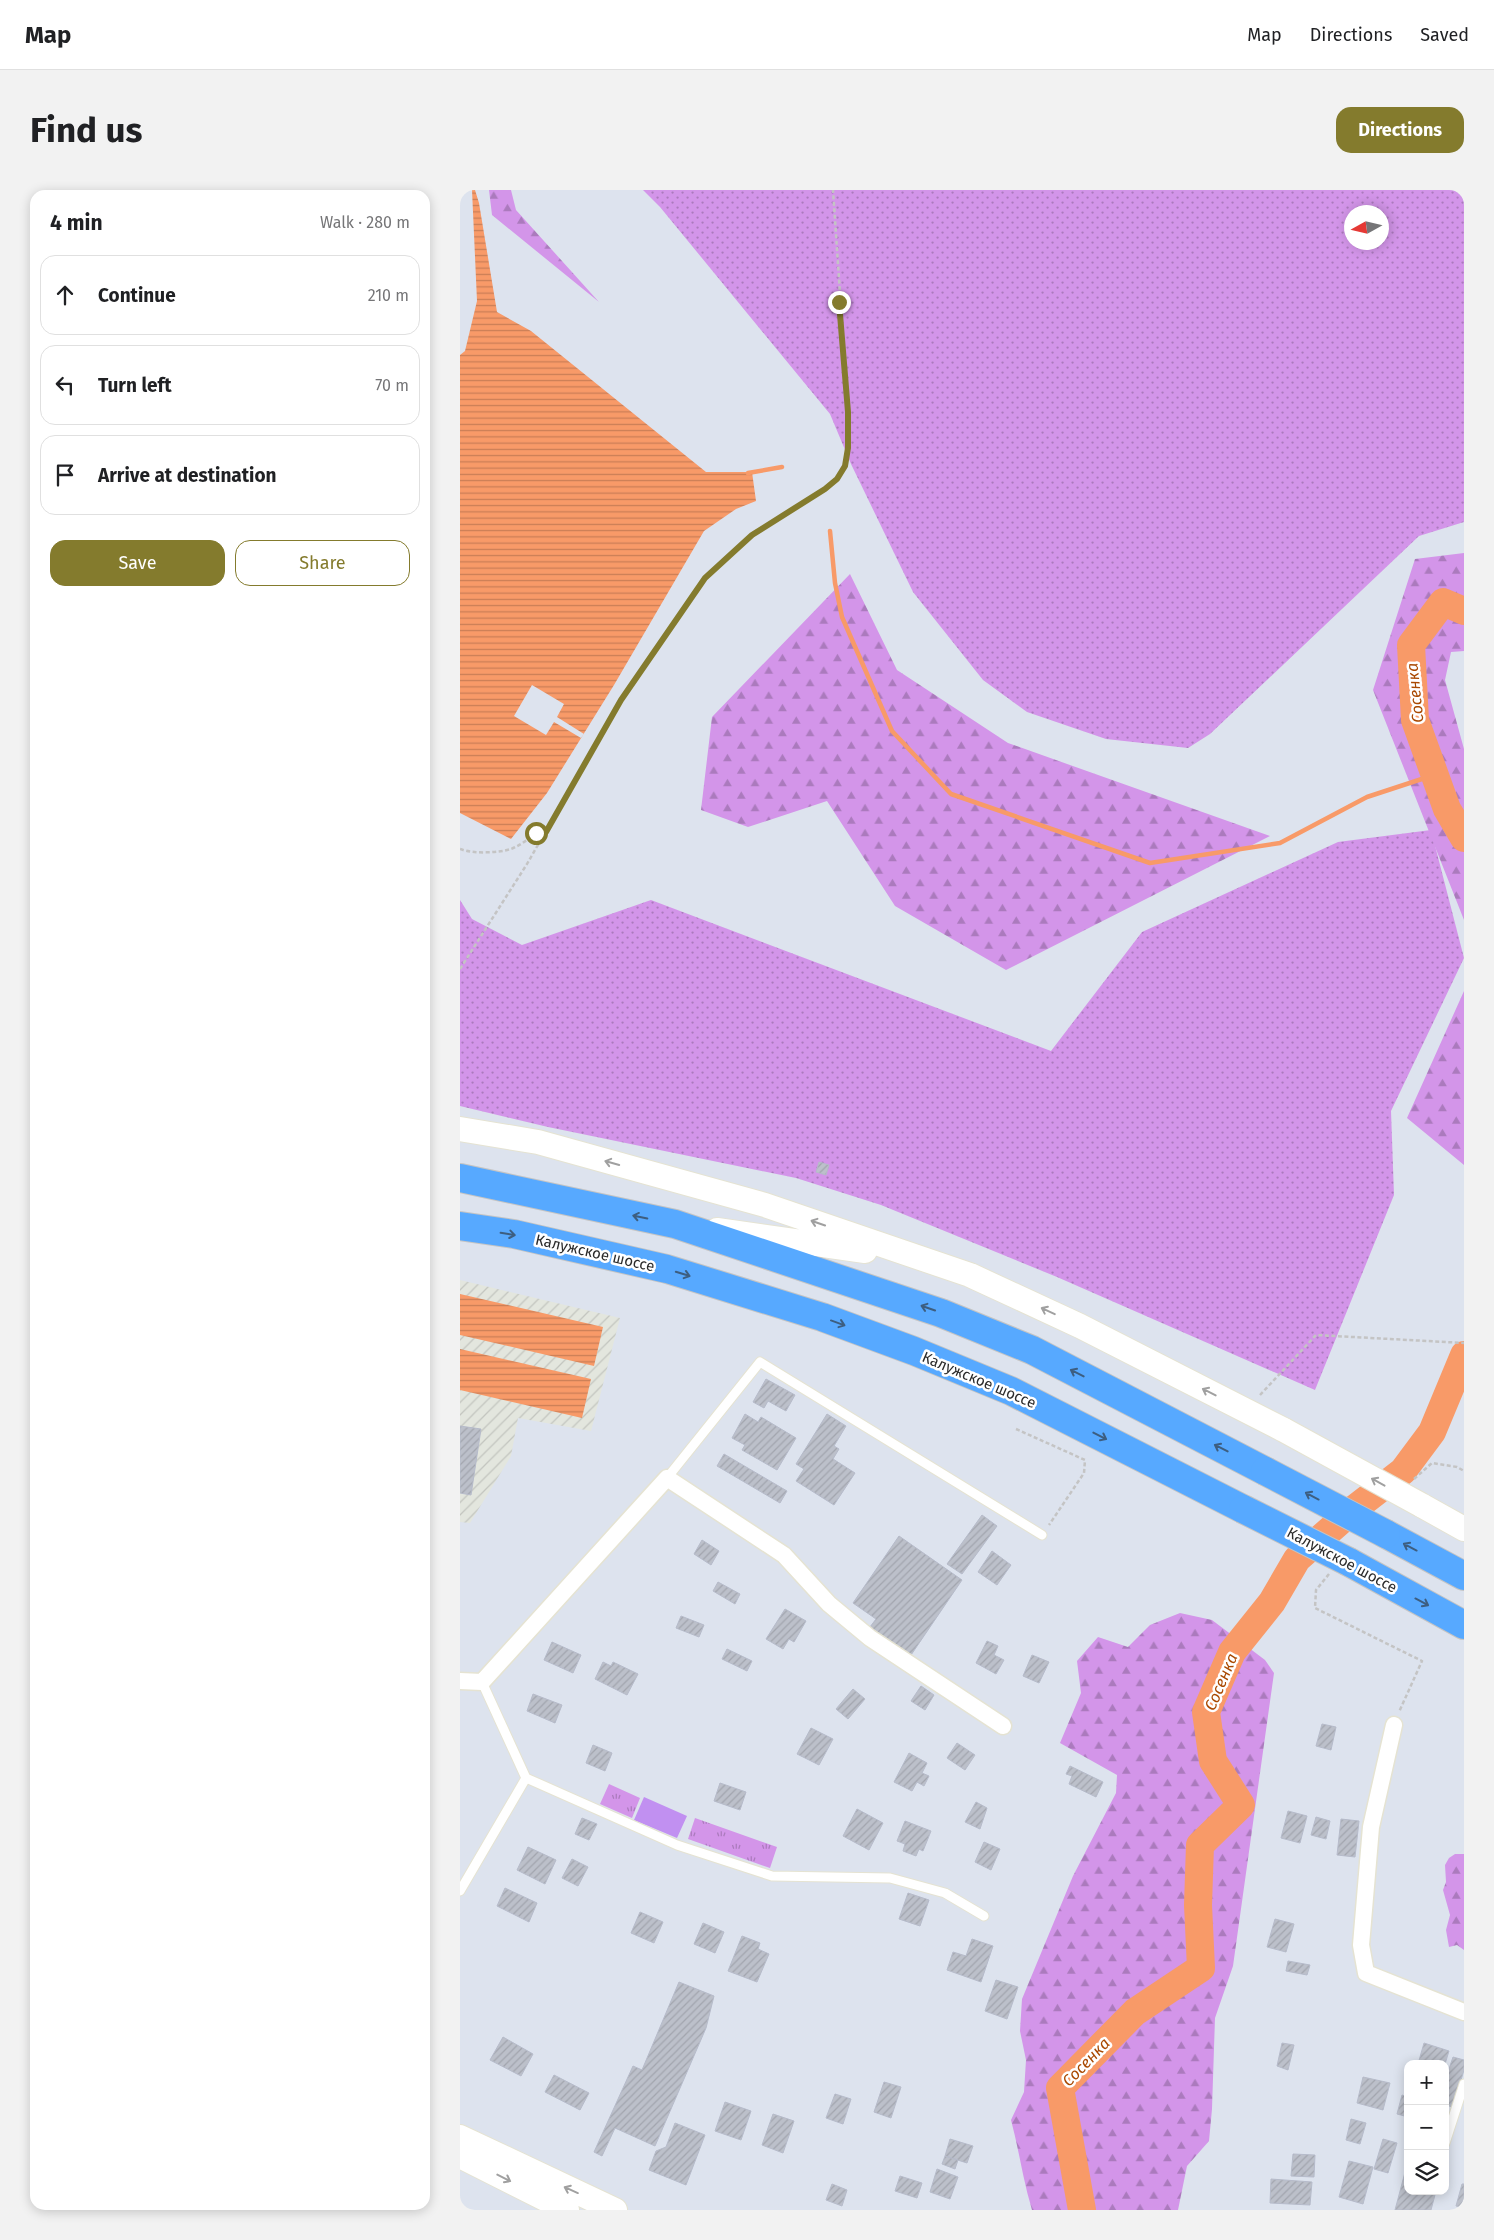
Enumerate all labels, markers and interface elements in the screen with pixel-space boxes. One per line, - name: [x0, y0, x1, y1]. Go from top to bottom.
- text: Map: [25, 21, 71, 49]
- text: Map: [1247, 24, 1282, 46]
- text: Directions: [1310, 24, 1392, 46]
- text: Saved: [1420, 24, 1469, 46]
- button: Directions: [1336, 107, 1464, 153]
- text: Find us: [30, 109, 142, 151]
- north arrow: [1344, 205, 1389, 250]
- text: 4 min: [50, 210, 103, 236]
- text: Walk · 280 m: [320, 213, 410, 232]
- icon: ahead: [51, 281, 79, 309]
- text: Continue: [98, 284, 176, 307]
- text: 210 m: [368, 286, 409, 305]
- route end: [828, 291, 851, 314]
- icon: left: [51, 371, 79, 399]
- text: Turn left: [98, 374, 172, 397]
- text: 70 m: [375, 376, 409, 395]
- icon: arrive: [51, 461, 79, 489]
- text: Arrive at destination: [98, 464, 277, 487]
- button: Save: [50, 540, 225, 586]
- button: Share: [235, 540, 410, 586]
- water label: Сосенка: [1402, 662, 1428, 724]
- route start: [525, 822, 548, 845]
- one-way arrow: [605, 1157, 621, 1167]
- one-way arrow: [633, 1212, 649, 1221]
- one-way arrow: [811, 1218, 827, 1228]
- one-way arrow: [500, 1229, 516, 1239]
- street label: Калужское шоссе: [534, 1231, 656, 1275]
- one-way arrow: [675, 1270, 691, 1280]
- one-way arrow: [921, 1303, 937, 1313]
- one-way arrow: [1041, 1306, 1056, 1316]
- one-way arrow: [830, 1319, 846, 1328]
- street label: Калужское шоссе: [919, 1348, 1039, 1412]
- one-way arrow: [1070, 1368, 1085, 1377]
- one-way arrow: [1202, 1387, 1217, 1397]
- one-way arrow: [1092, 1432, 1107, 1441]
- one-way arrow: [1214, 1443, 1229, 1453]
- one-way arrow: [1371, 1476, 1386, 1486]
- one-way arrow: [1305, 1491, 1320, 1500]
- street label: Калужское шоссе: [1284, 1523, 1400, 1597]
- one-way arrow: [1402, 1542, 1417, 1552]
- one-way arrow: [1415, 1597, 1430, 1607]
- water label: Сосенка: [1200, 1651, 1242, 1713]
- water label: Сосенка: [1058, 2034, 1114, 2090]
- map controls: [1404, 2060, 1449, 2195]
- button: +: [1404, 2060, 1449, 2105]
- button: −: [1404, 2105, 1449, 2150]
- button: layers: [1404, 2150, 1449, 2195]
- one-way arrow: [496, 2173, 511, 2183]
- one-way arrow: [564, 2185, 579, 2194]

